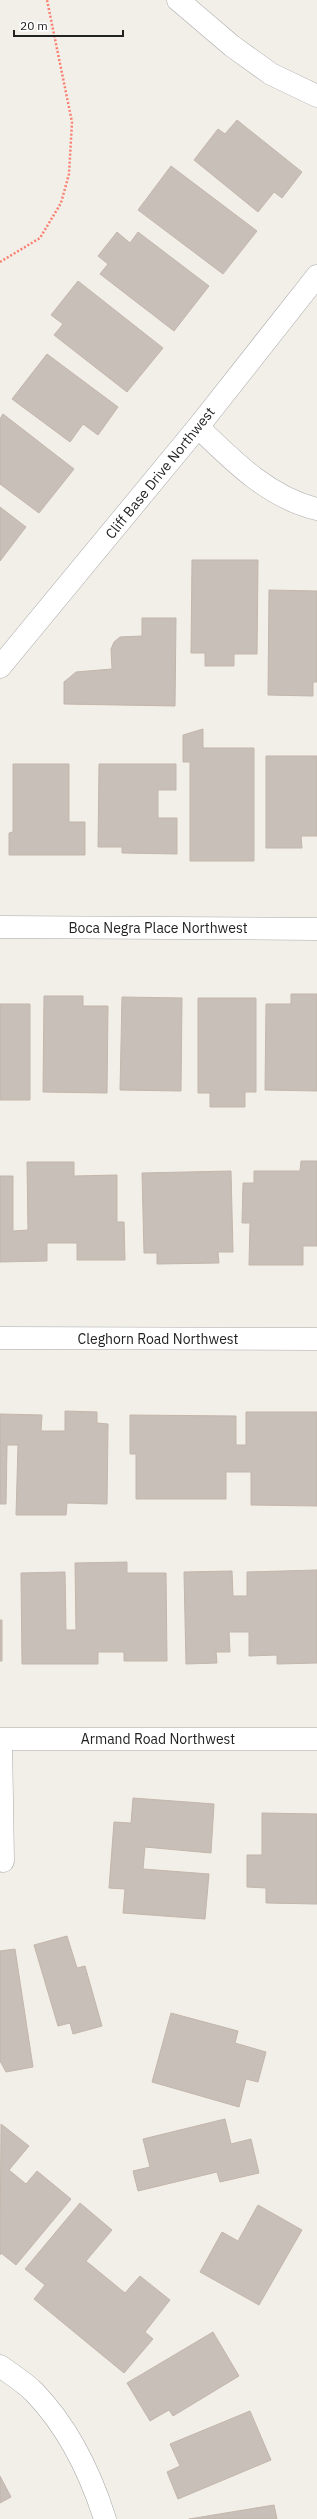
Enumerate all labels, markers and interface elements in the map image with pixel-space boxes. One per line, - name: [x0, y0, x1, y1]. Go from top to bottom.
- scale bar: [14, 12, 123, 38]
- text: 20 m: [20, 18, 48, 33]
- street label: Cliff Base Drive Northwest: [101, 403, 219, 543]
- street label: Boca Negra Place Northwest: [68, 919, 248, 937]
- street label: Cleghorn Road Northwest: [78, 1330, 239, 1348]
- street label: Armand Road Northwest: [81, 1730, 235, 1748]

